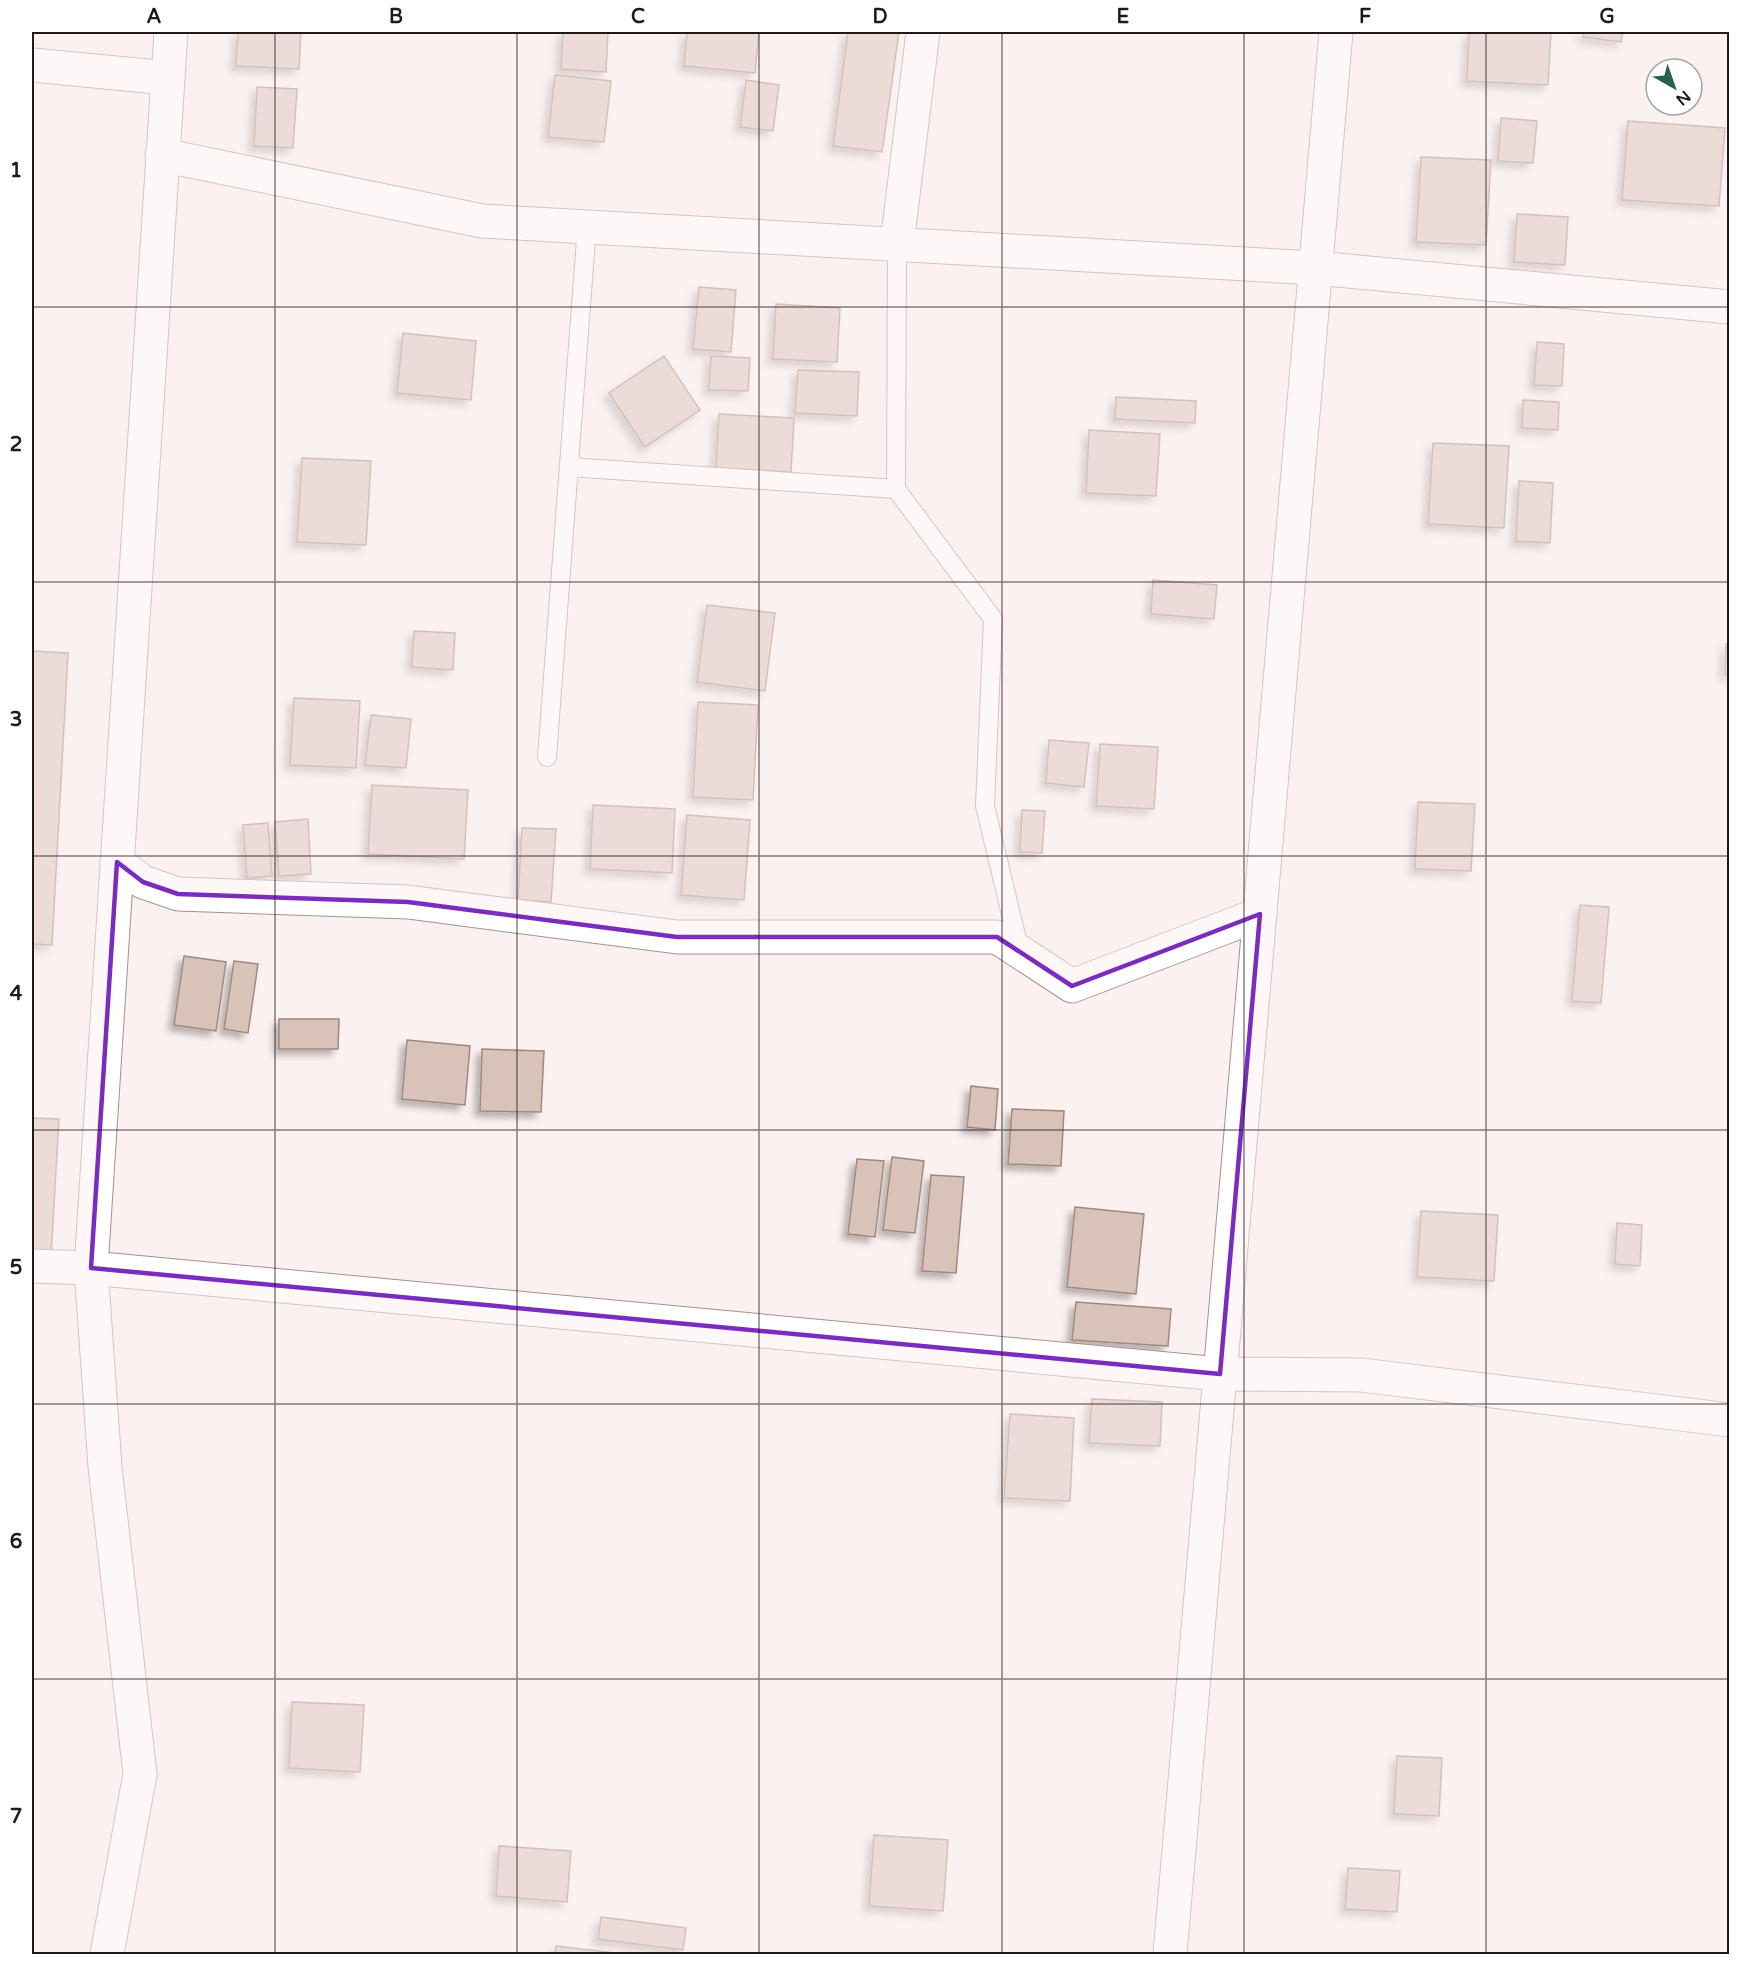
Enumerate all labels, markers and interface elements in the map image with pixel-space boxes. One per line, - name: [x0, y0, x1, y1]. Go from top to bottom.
- text: A: [147, 5, 162, 29]
- text: B: [389, 5, 403, 29]
- text: C: [631, 5, 645, 29]
- text: D: [872, 5, 888, 29]
- text: E: [1117, 5, 1130, 29]
- text: F: [1359, 5, 1371, 29]
- text: G: [1599, 5, 1615, 29]
- north arrow: [1644, 57, 1704, 117]
- text: N: [1672, 86, 1694, 110]
- text: 1: [10, 159, 22, 183]
- text: 2: [10, 433, 22, 457]
- text: 3: [10, 708, 22, 732]
- text: 4: [10, 982, 23, 1006]
- text: 5: [10, 1256, 22, 1280]
- text: 6: [10, 1530, 22, 1554]
- text: 7: [10, 1805, 22, 1829]

